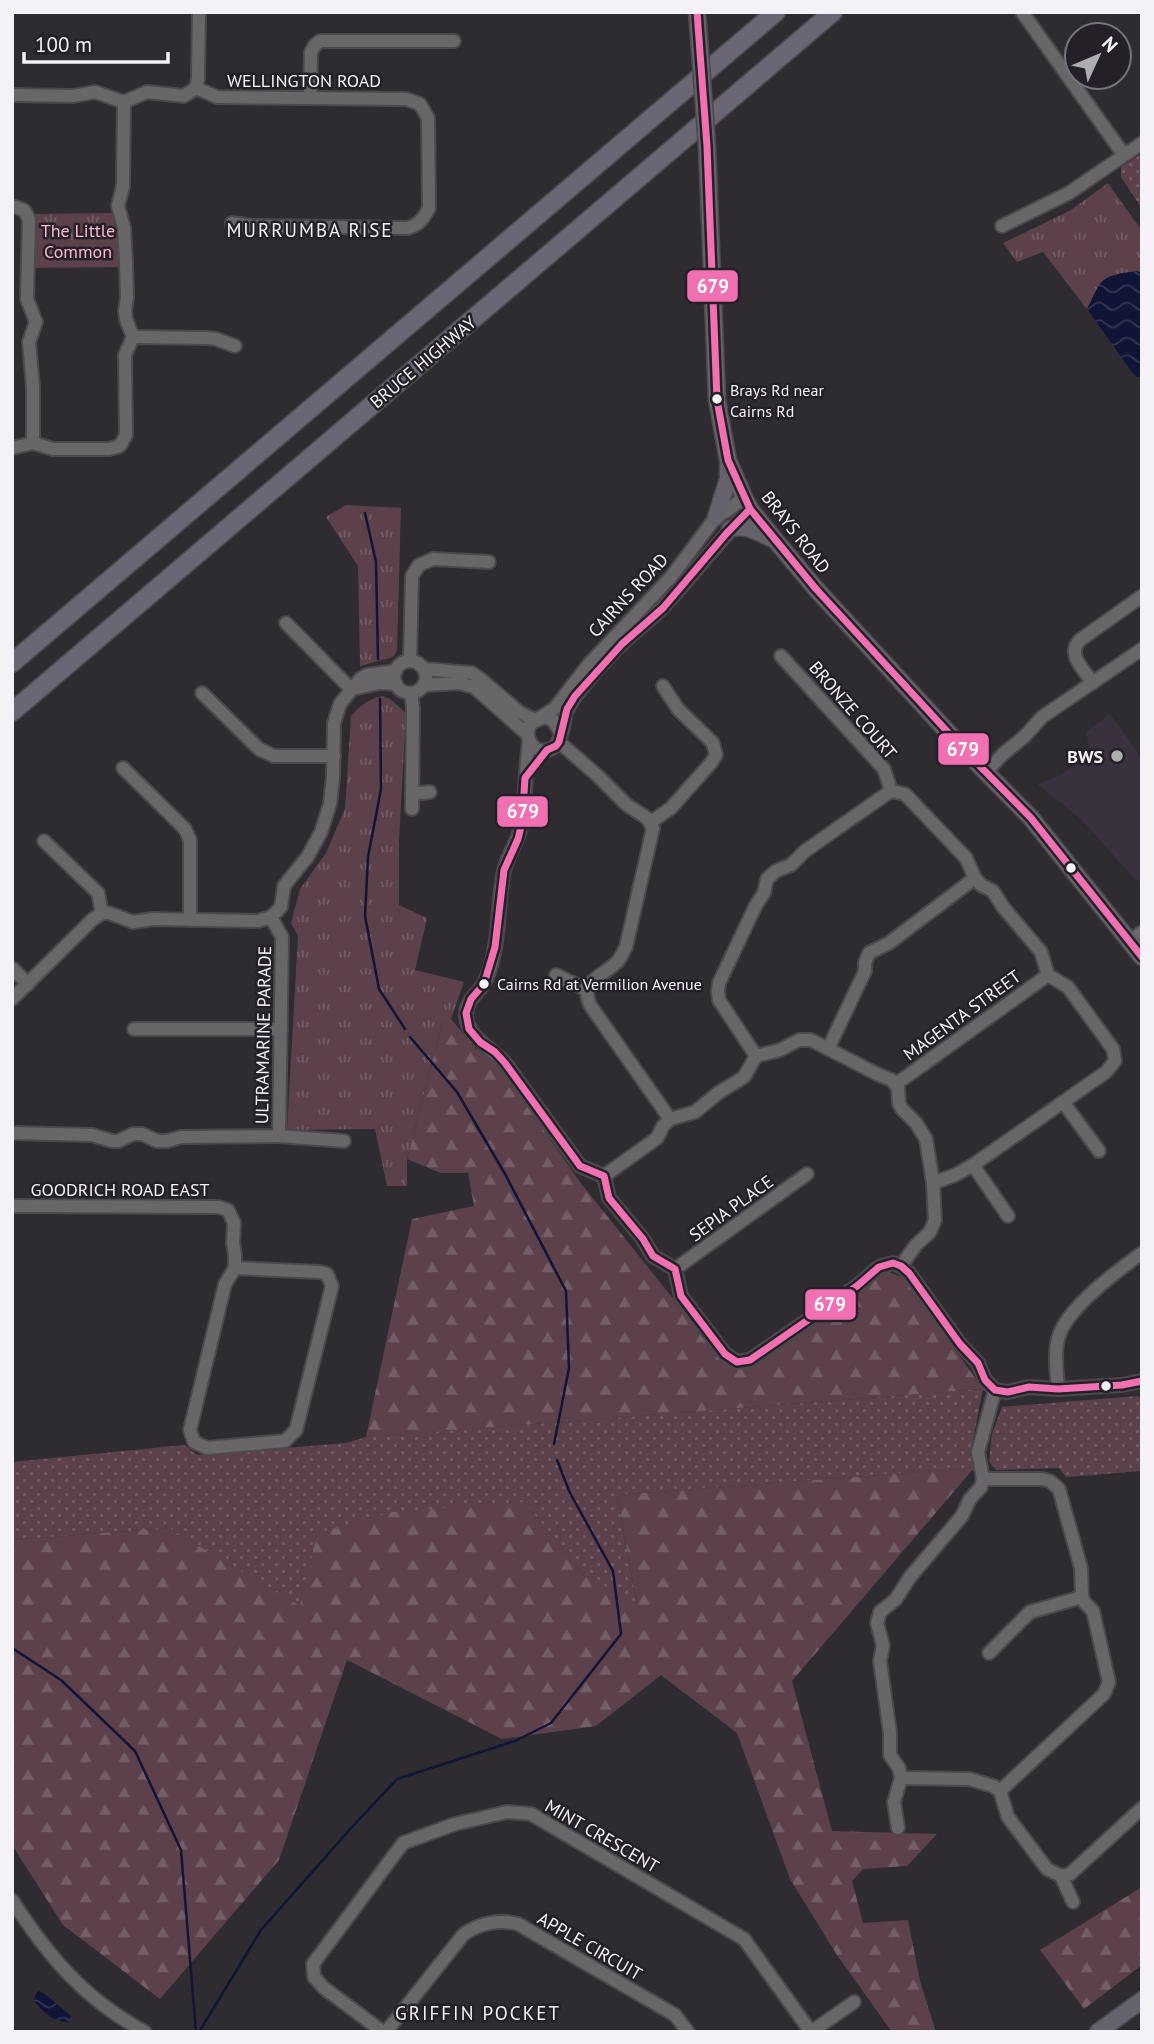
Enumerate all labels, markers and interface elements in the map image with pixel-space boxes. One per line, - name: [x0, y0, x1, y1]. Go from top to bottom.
- scale bar: [24, 21, 168, 65]
- north arrow: [1063, 21, 1133, 91]
- text: 100 m: [35, 31, 92, 58]
- text: N: [1097, 31, 1123, 57]
- street label: WELLINGTON ROAD: [227, 69, 381, 92]
- district label: MURRUMBA RISE: [226, 218, 394, 242]
- park label: The Little Common: [41, 219, 115, 263]
- line badge: 679: [686, 269, 739, 303]
- text: 679: [697, 274, 729, 298]
- street label: BRUCE HIGHWAY: [365, 311, 481, 413]
- place label: Brays Rd near Cairns Rd: [730, 380, 824, 421]
- marker: Brays Rd near Cairns Rd: [710, 392, 724, 406]
- street label: BRAYS ROAD: [757, 486, 835, 578]
- street label: CAIRNS ROAD: [583, 548, 673, 642]
- street label: BRONZE COURT: [804, 656, 902, 764]
- line badge: 679: [937, 732, 990, 766]
- text: 679: [947, 737, 979, 761]
- place label: BWS: [1067, 745, 1103, 768]
- marker: BWS: [1109, 748, 1125, 764]
- line badge: 679: [496, 795, 549, 828]
- text: 679: [507, 799, 539, 823]
- unlabelled marker: [1064, 861, 1078, 875]
- street label: ULTRAMARINE PARADE: [250, 946, 276, 1124]
- street label: MAGENTA STREET: [899, 965, 1025, 1065]
- place label: Cairns Rd at Vermilion Avenue: [497, 974, 702, 994]
- marker: Cairns Rd at Vermilion Avenue: [477, 977, 491, 991]
- street label: SEPIA PLACE: [684, 1170, 778, 1246]
- street label: GOODRICH ROAD EAST: [30, 1178, 210, 1201]
- line badge: 679: [804, 1288, 857, 1321]
- text: 679: [814, 1292, 846, 1316]
- unlabelled marker: [1099, 1379, 1113, 1393]
- street label: MINT CRESCENT: [541, 1794, 663, 1878]
- street label: APPLE CIRCUIT: [534, 1907, 646, 1985]
- district label: GRIFFIN POCKET: [395, 2001, 561, 2025]

